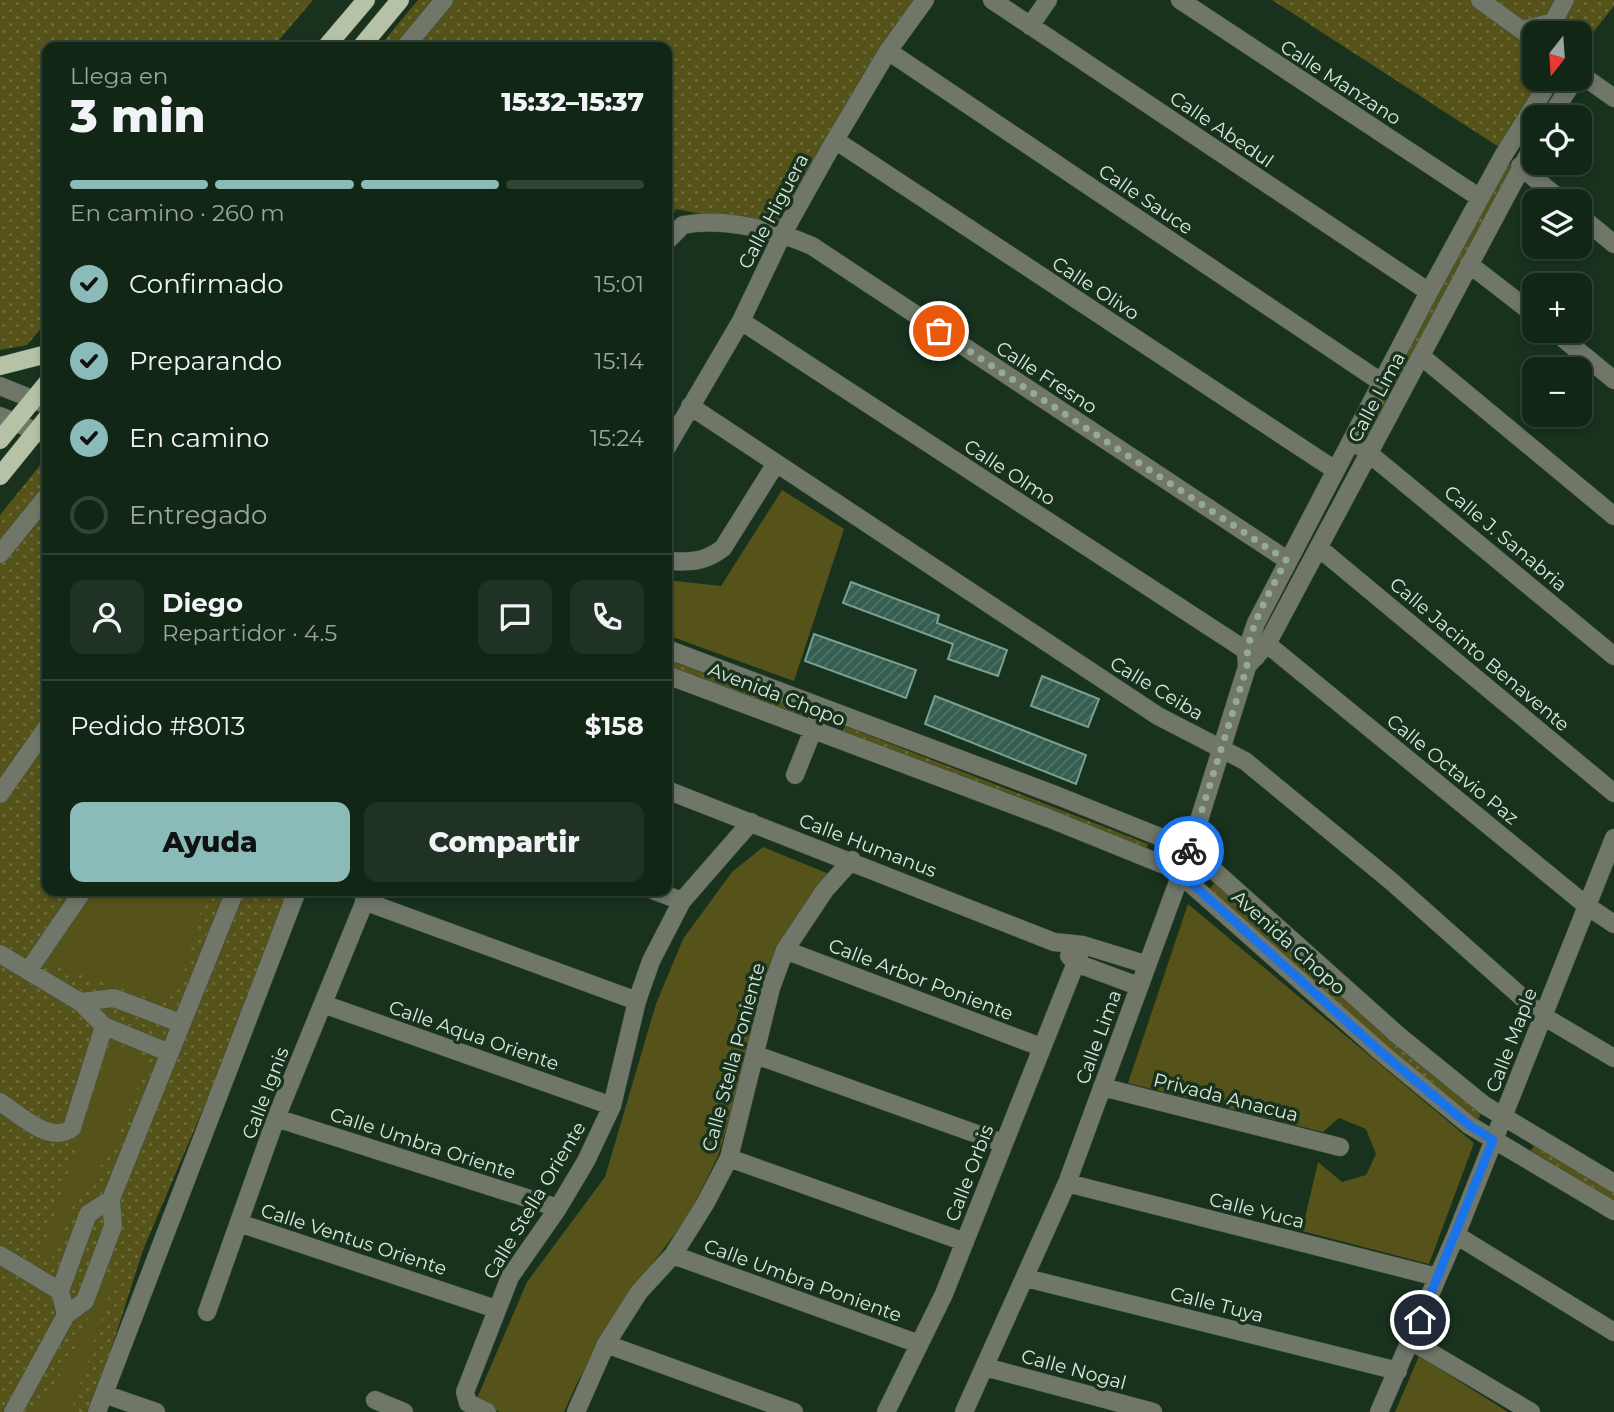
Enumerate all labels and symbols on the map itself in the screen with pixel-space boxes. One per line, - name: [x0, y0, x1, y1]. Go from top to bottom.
- north arrow: [1522, 21, 1592, 91]
- street label: Calle Manzano: [1276, 35, 1405, 130]
- street label: Calle Abedul: [1166, 86, 1278, 172]
- street label: Calle Higuera: [733, 150, 813, 273]
- street label: Calle Sauce: [1094, 159, 1197, 239]
- street label: Calle Olivo: [1048, 252, 1144, 325]
- pin: [909, 301, 969, 361]
- street label: Calle Fresno: [992, 336, 1102, 419]
- street label: Calle Lima: [1343, 348, 1410, 446]
- street label: Calle Olmo: [960, 434, 1060, 511]
- street label: Calle J. Sanabria: [1440, 480, 1572, 596]
- street label: Calle Jacinto Benavente: [1385, 572, 1574, 736]
- street label: Calle Ceiba: [1106, 652, 1208, 725]
- street label: Avenida Chopo: [705, 658, 849, 731]
- street label: Calle Octavio Paz: [1382, 709, 1523, 830]
- street label: Calle Humanus: [796, 809, 940, 882]
- courier: [1154, 816, 1224, 886]
- street label: Avenida Chopo: [1227, 885, 1350, 999]
- street label: Calle Arbor Poniente: [825, 934, 1016, 1025]
- street label: Calle Stella Poniente: [697, 960, 770, 1154]
- street label: Calle Maple: [1481, 985, 1542, 1096]
- street label: Calle Lima: [1071, 987, 1126, 1088]
- street label: Calle Aqua Oriente: [386, 996, 562, 1075]
- street label: Calle Ignis: [237, 1044, 294, 1143]
- street label: Privada Anacua: [1151, 1068, 1301, 1127]
- street label: Calle Umbra Oriente: [327, 1103, 519, 1184]
- street label: Calle Stella Oriente: [478, 1117, 591, 1283]
- street label: Calle Orbis: [940, 1121, 998, 1225]
- street label: Calle Yuca: [1207, 1188, 1307, 1233]
- street label: Calle Ventus Oriente: [258, 1199, 450, 1280]
- street label: Calle Umbra Poniente: [701, 1234, 905, 1327]
- street label: Calle Tuya: [1168, 1282, 1266, 1327]
- pin: [1390, 1290, 1450, 1350]
- street label: Calle Nogal: [1019, 1344, 1129, 1395]

